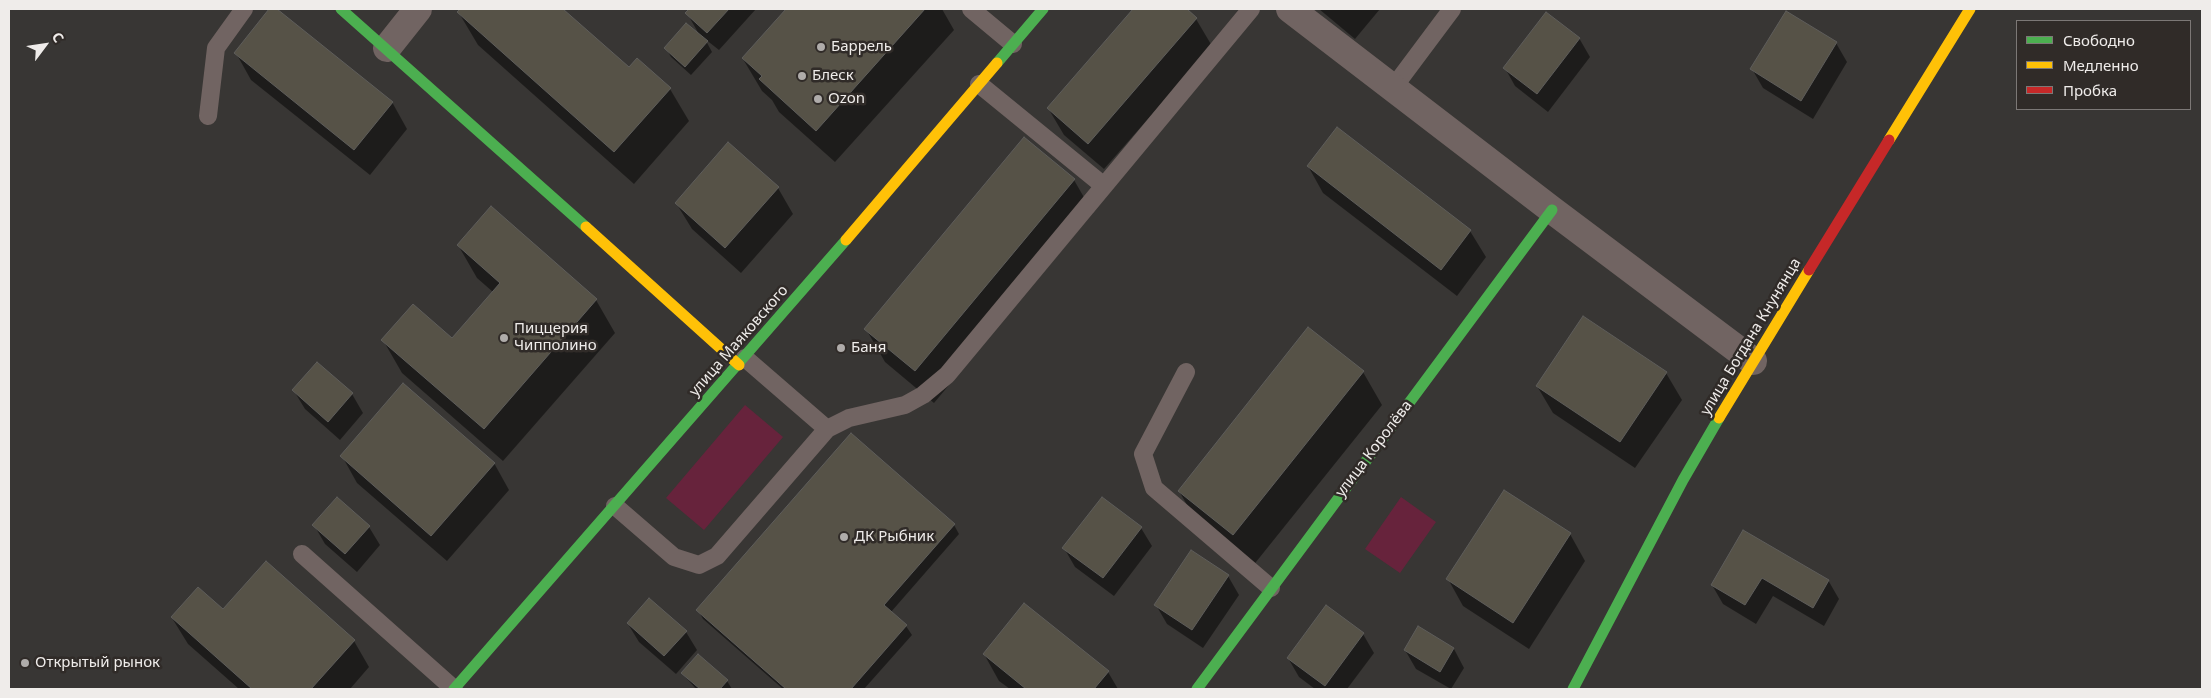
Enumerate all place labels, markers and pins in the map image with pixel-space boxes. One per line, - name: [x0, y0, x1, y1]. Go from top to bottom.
- place label: Баррель: [831, 38, 892, 56]
- marker: Баррель: [815, 41, 827, 53]
- place label: Блеск: [812, 67, 854, 85]
- marker: Блеск: [796, 70, 808, 82]
- place label: Ozon: [828, 90, 865, 108]
- marker: Ozon: [812, 93, 824, 105]
- place label: Пиццерия Чипполино: [514, 320, 597, 355]
- marker: Пиццерия Чипполино: [498, 332, 510, 344]
- place label: Баня: [851, 339, 886, 357]
- marker: Баня: [835, 342, 847, 354]
- place label: ДК Рыбник: [854, 528, 934, 546]
- marker: ДК Рыбник: [838, 531, 850, 543]
- place label: Открытый рынок: [35, 654, 160, 672]
- marker: Открытый рынок: [19, 657, 31, 669]

